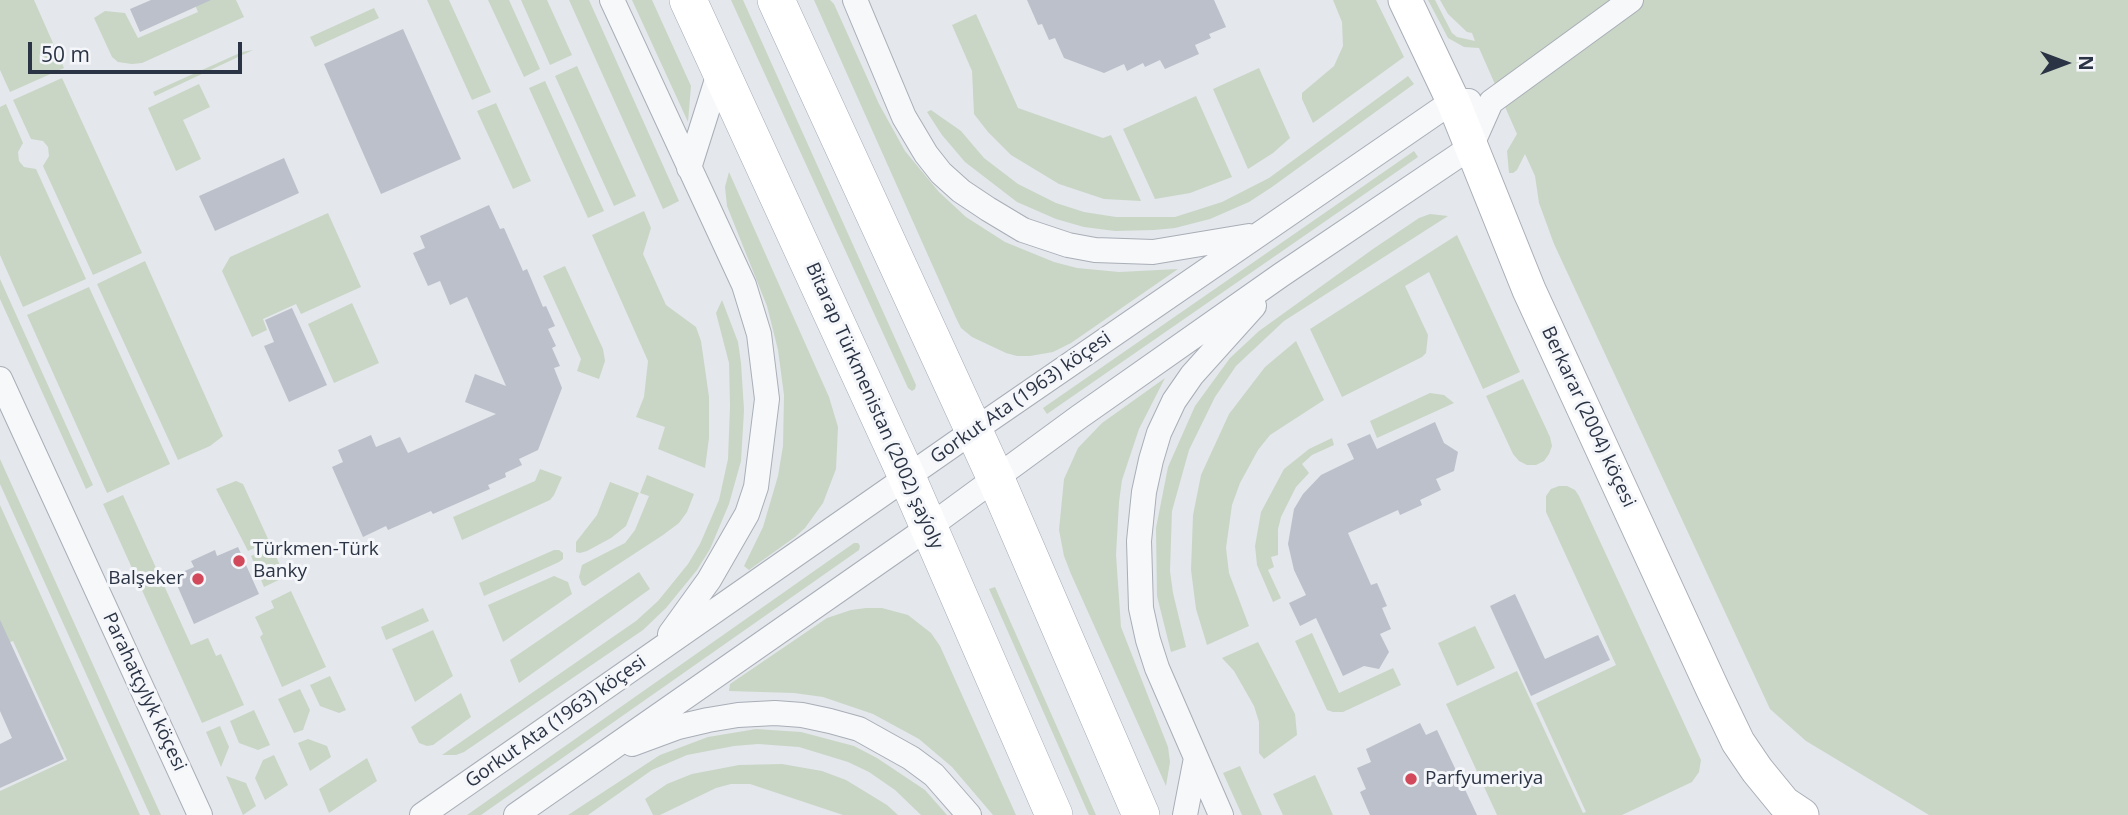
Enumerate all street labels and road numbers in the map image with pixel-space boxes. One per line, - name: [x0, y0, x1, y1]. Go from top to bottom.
- street label: Bitarap Türkmenistan (2002) şaýoly: [800, 259, 948, 553]
- street label: Berkarar (2004) köçesi: [1536, 323, 1640, 511]
- street label: Gorkut Ata (1963) köçesi: [926, 327, 1116, 469]
- street label: Parahatçylyk köçesi: [97, 609, 191, 775]
- street label: Gorkut Ata (1963) köçesi: [461, 651, 651, 793]

